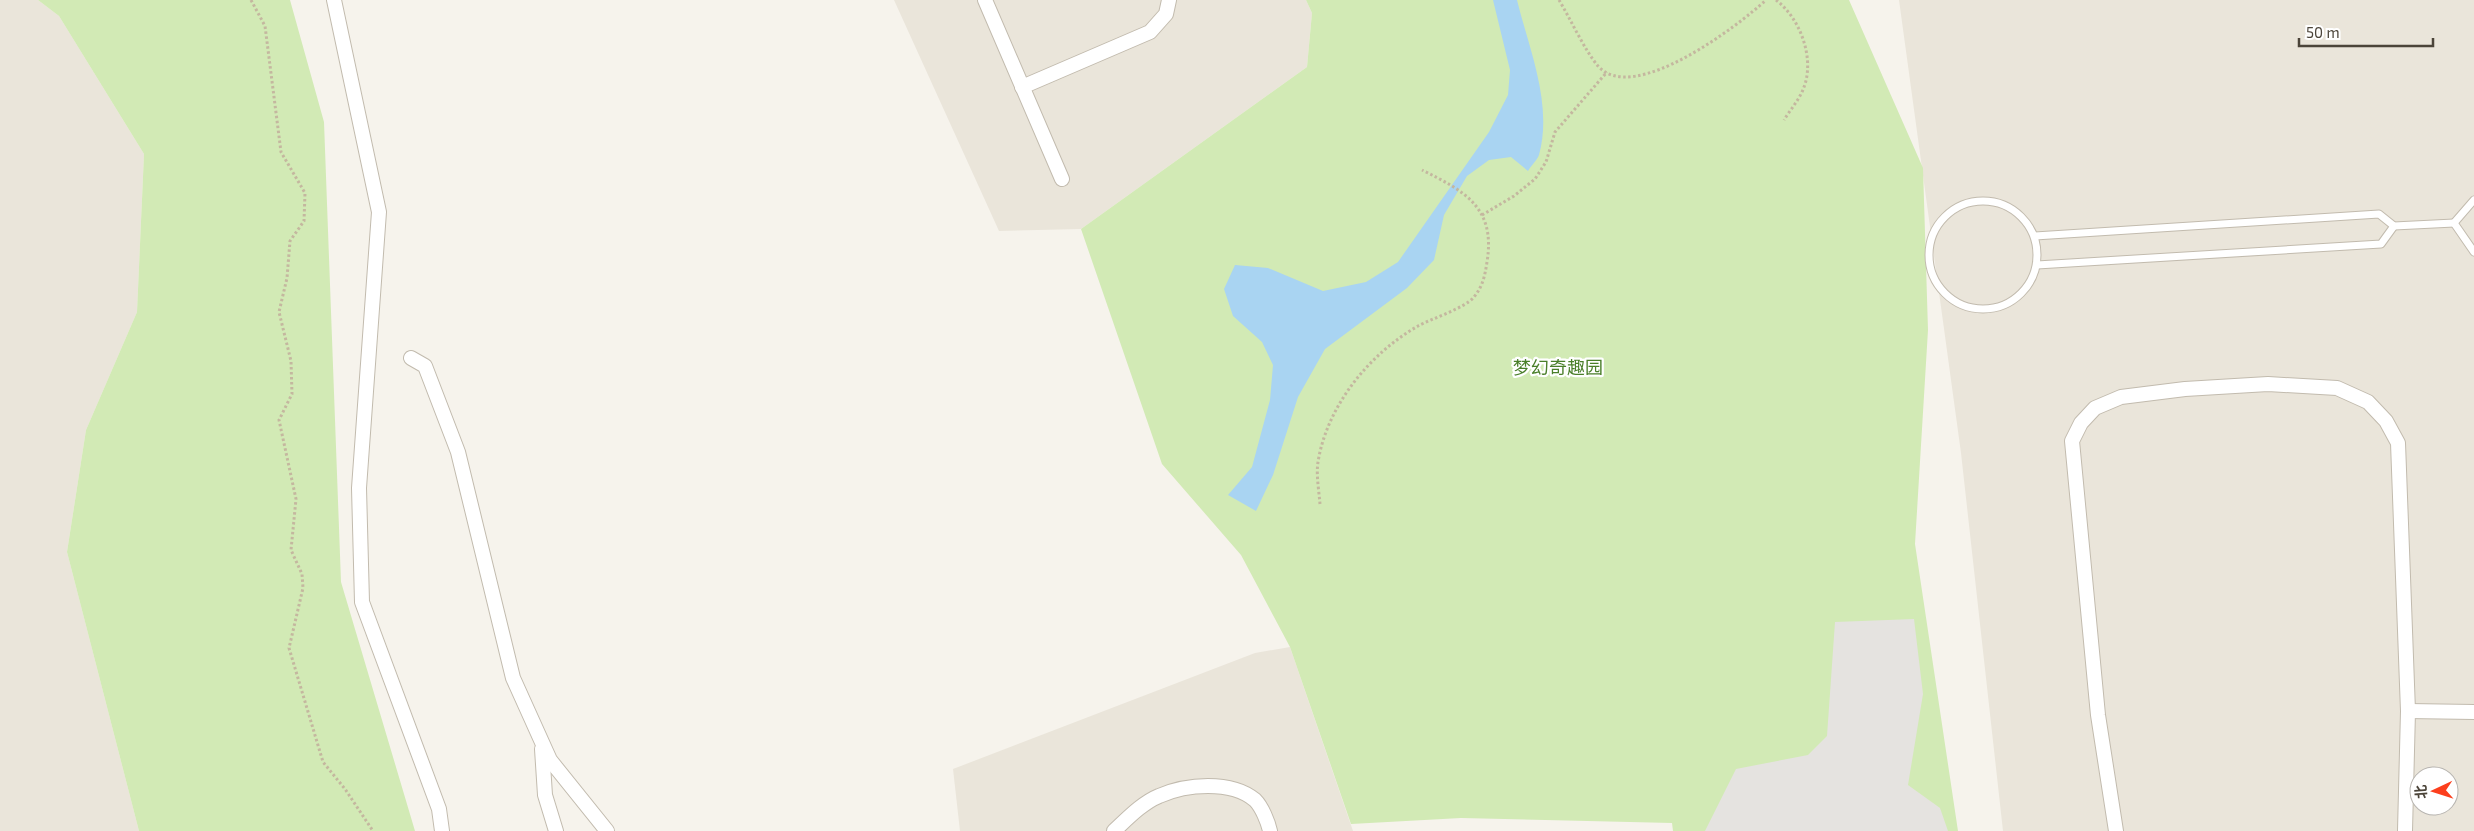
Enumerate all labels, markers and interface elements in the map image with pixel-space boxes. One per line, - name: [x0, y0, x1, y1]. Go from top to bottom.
- scale bar: [2299, 15, 2433, 47]
- text: 50 m: [2306, 23, 2340, 41]
- park label: 梦幻奇趣园: [1513, 356, 1603, 378]
- north arrow: [2409, 766, 2459, 816]
- text: 北: [2412, 784, 2430, 800]

